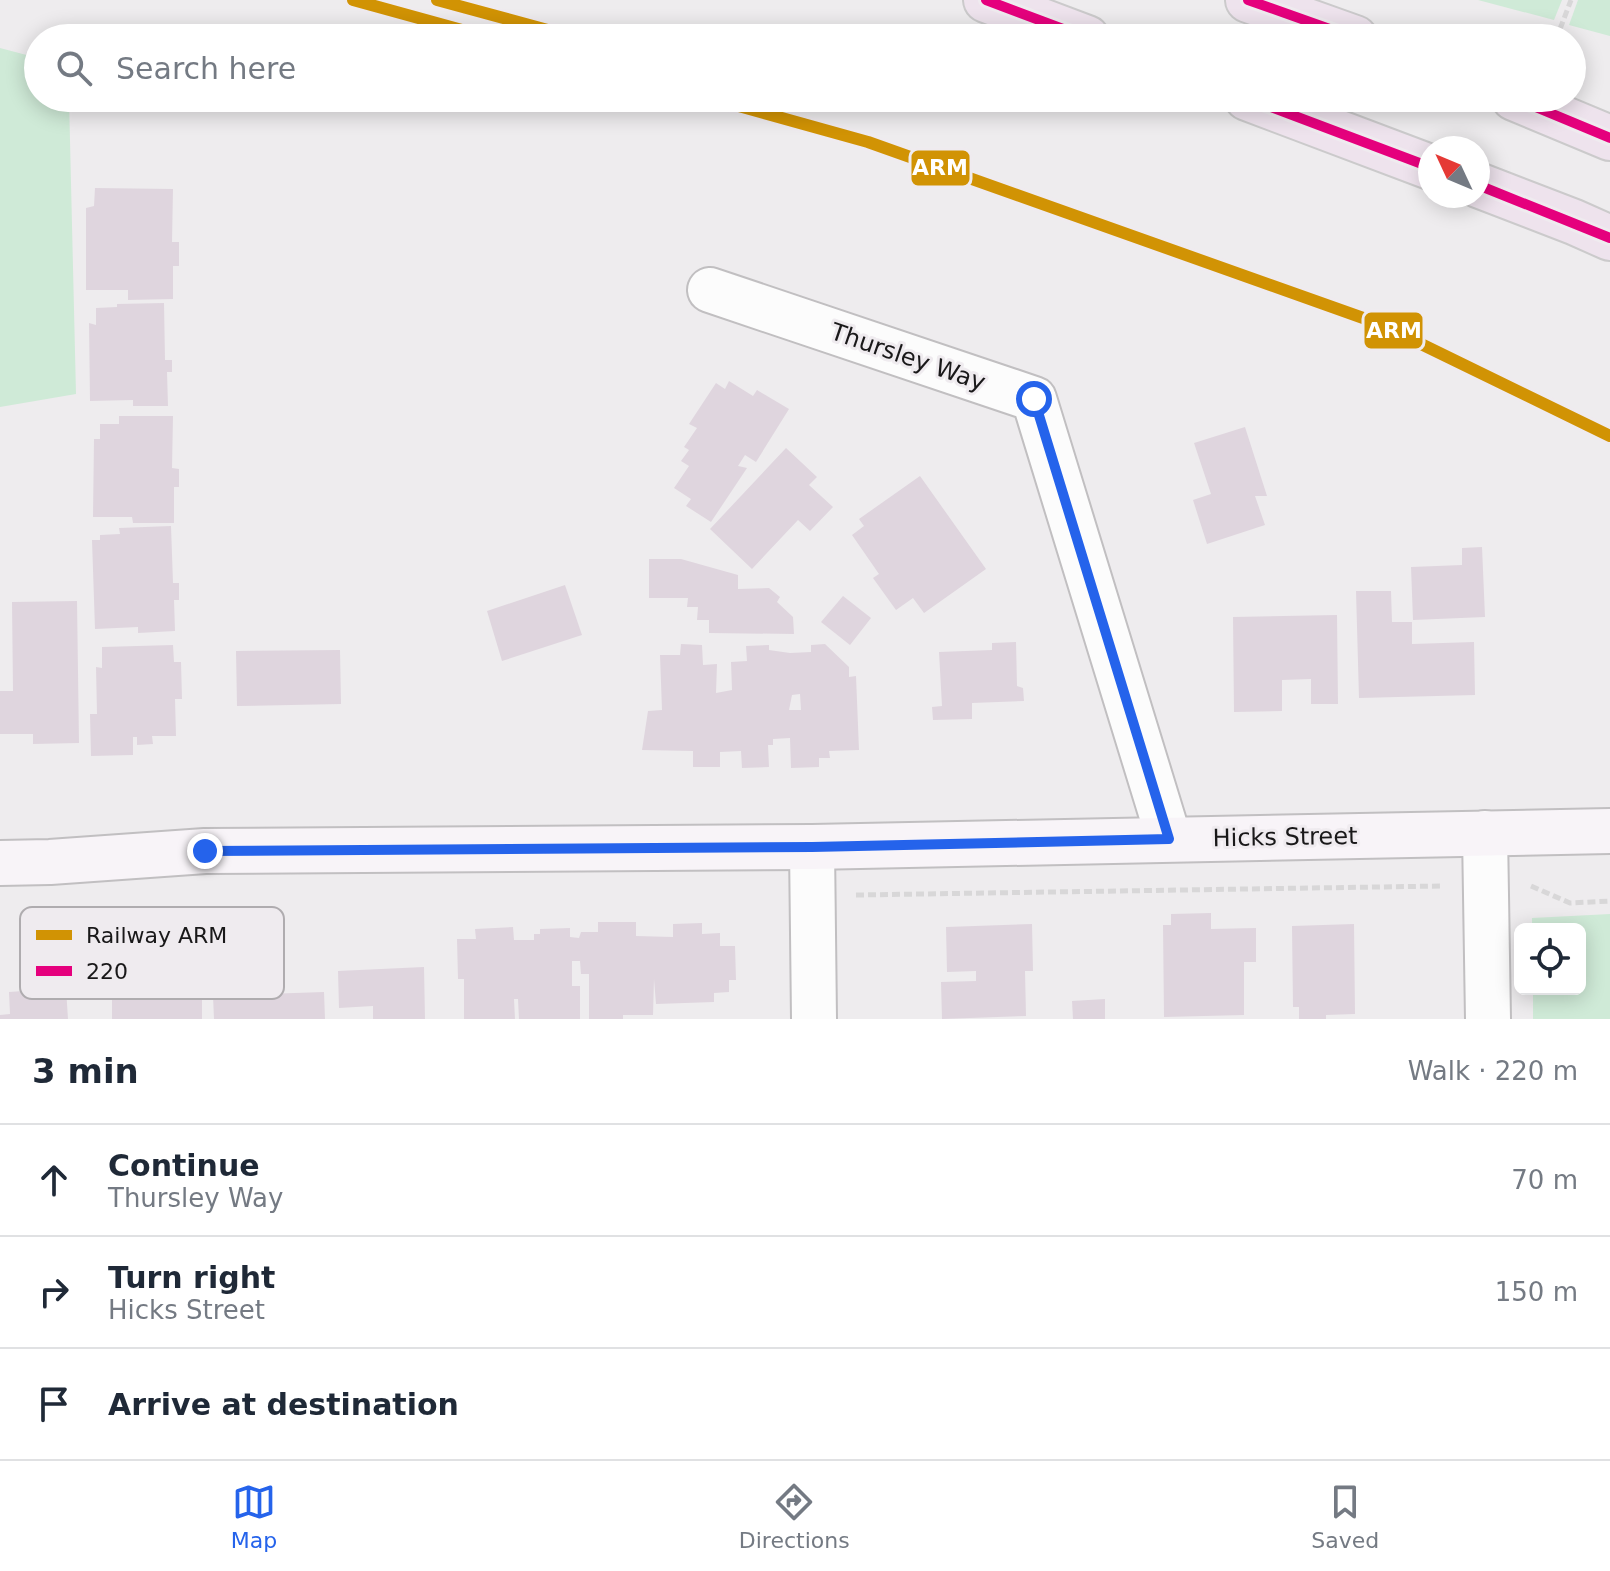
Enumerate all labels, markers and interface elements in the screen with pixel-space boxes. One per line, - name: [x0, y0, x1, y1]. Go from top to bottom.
- search box: [24, 24, 1586, 112]
- icon: search: [52, 46, 96, 90]
- text: Search here: [116, 51, 296, 86]
- north arrow: [1418, 136, 1490, 208]
- line badge: ARM: [910, 149, 971, 187]
- text: ARM: [912, 155, 968, 180]
- line badge: ARM: [1363, 311, 1424, 350]
- street label: Thursley Way: [826, 317, 989, 397]
- text: ARM: [1366, 318, 1422, 343]
- route start: [1016, 381, 1052, 417]
- street label: Hicks Street: [1212, 822, 1358, 852]
- route end: [187, 833, 223, 869]
- legend: [20, 907, 284, 999]
- text: Railway ARM: [86, 923, 227, 948]
- map controls: [1514, 923, 1586, 995]
- button: locate: [1514, 923, 1586, 995]
- text: 220: [86, 959, 128, 984]
- text: 3 min: [32, 1051, 139, 1091]
- text: Walk · 220 m: [1408, 1056, 1578, 1086]
- text: Continue: [108, 1148, 260, 1183]
- icon: ahead: [32, 1158, 76, 1202]
- text: 70 m: [1511, 1165, 1578, 1195]
- text: Thursley Way: [108, 1183, 283, 1213]
- text: Turn right: [108, 1260, 275, 1295]
- icon: right: [32, 1270, 76, 1314]
- text: 150 m: [1495, 1277, 1578, 1307]
- text: Hicks Street: [108, 1295, 265, 1325]
- icon: arrive: [32, 1382, 76, 1426]
- text: Arrive at destination: [108, 1387, 459, 1422]
- tab: Map: [231, 1480, 277, 1553]
- tab: Directions: [739, 1480, 850, 1553]
- tab: Saved: [1311, 1480, 1379, 1553]

